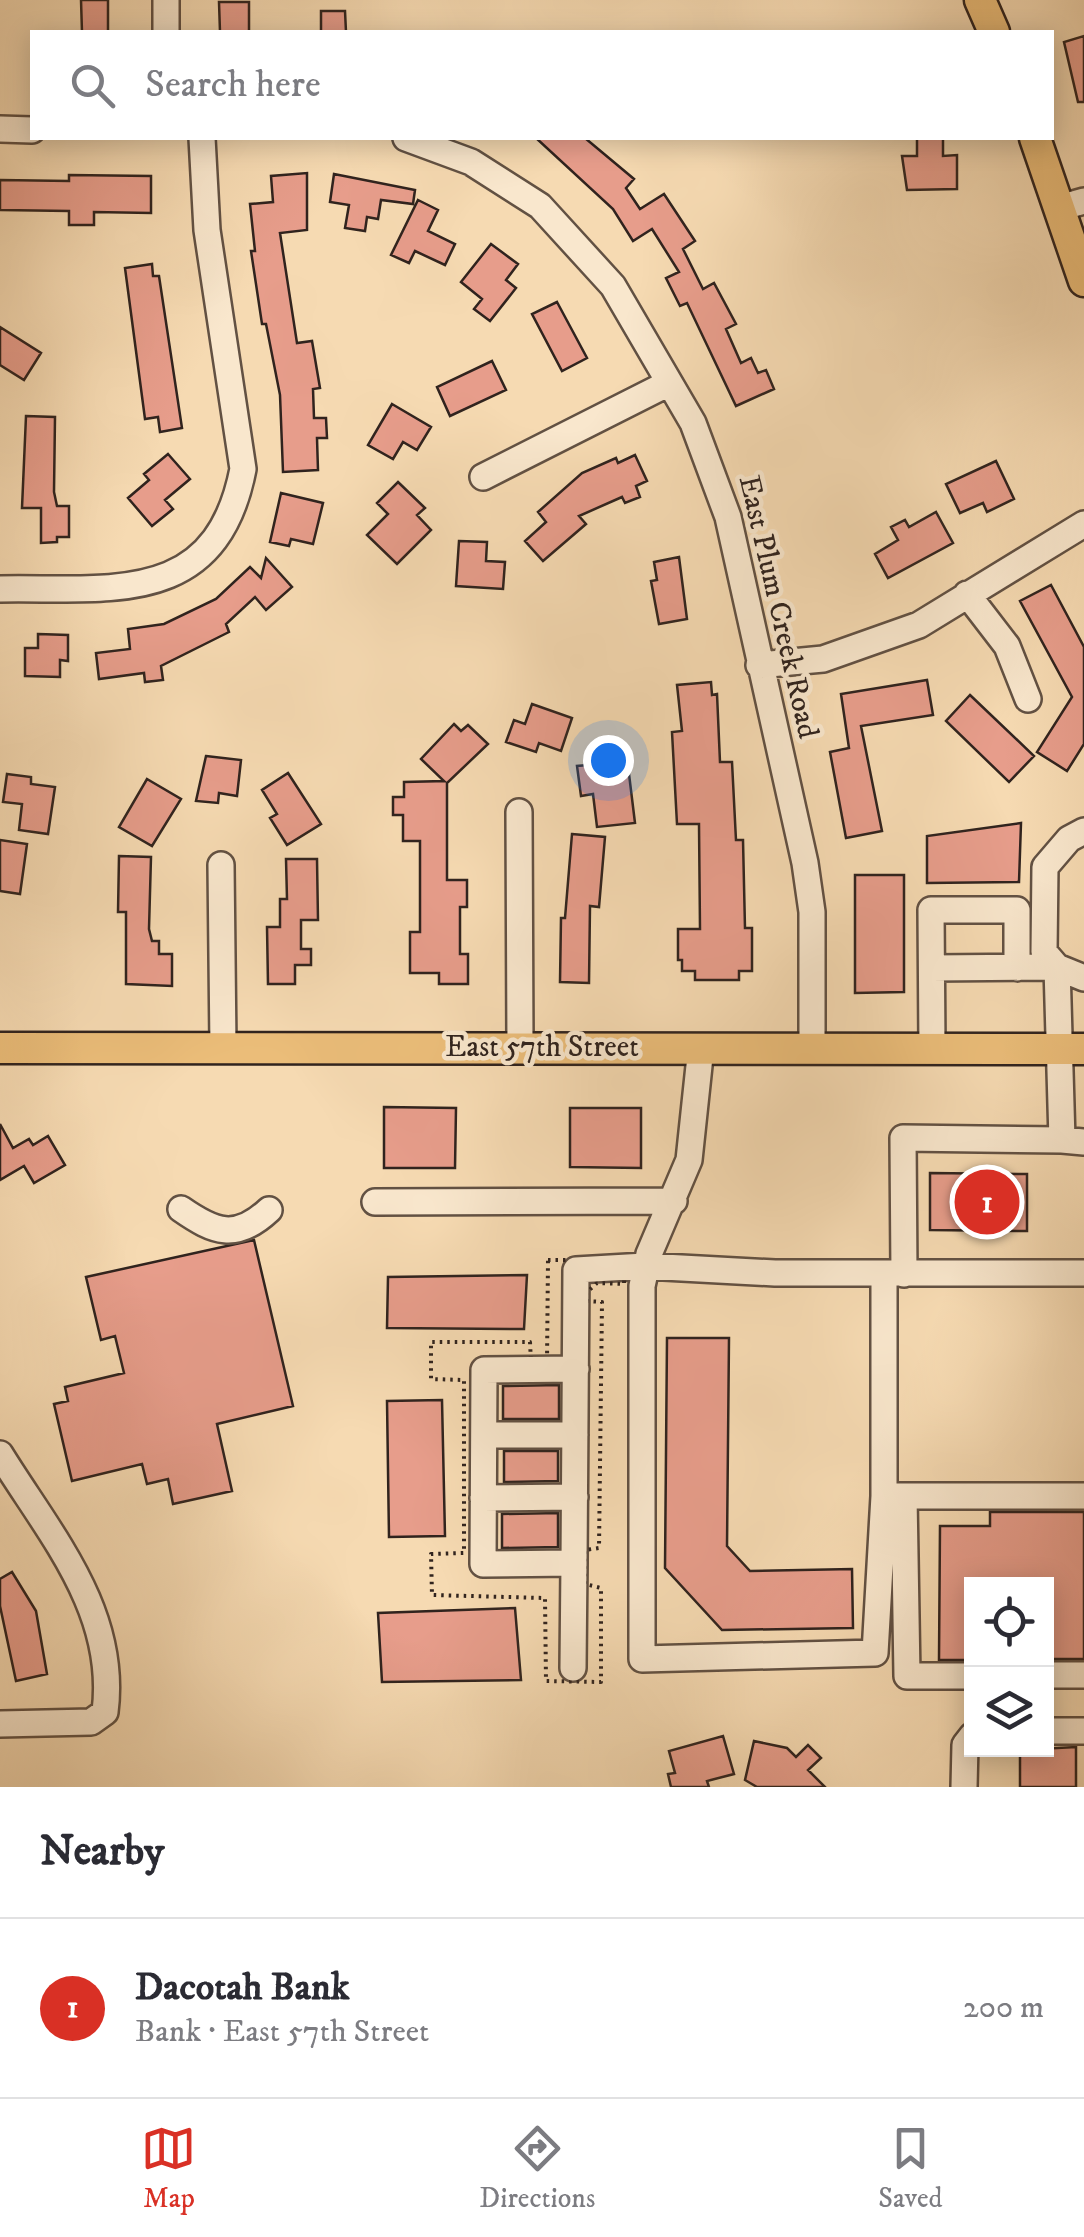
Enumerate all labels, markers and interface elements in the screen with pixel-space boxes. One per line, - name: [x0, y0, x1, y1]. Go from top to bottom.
- search box: [30, 30, 1054, 140]
- icon: search: [65, 58, 120, 113]
- text: Search here: [145, 61, 321, 109]
- street label: East Plum Creek Road: [730, 472, 826, 742]
- your location: [583, 735, 634, 786]
- street label: East 57th Street: [445, 1029, 639, 1066]
- pin: 1: [954, 1164, 1020, 1240]
- map controls: [964, 1577, 1054, 1757]
- button: locate: [964, 1577, 1054, 1667]
- button: layers: [964, 1667, 1054, 1757]
- text: Nearby: [40, 1826, 164, 1878]
- text: Dacotah Bank: [135, 1964, 350, 2012]
- text: 1: [67, 1988, 78, 2028]
- text: 200 m: [963, 1988, 1044, 2028]
- text: Bank · East 57th Street: [135, 2012, 429, 2052]
- tab: Map: [141, 2121, 196, 2216]
- tab: Directions: [479, 2121, 595, 2216]
- tab: Saved: [878, 2121, 943, 2216]

